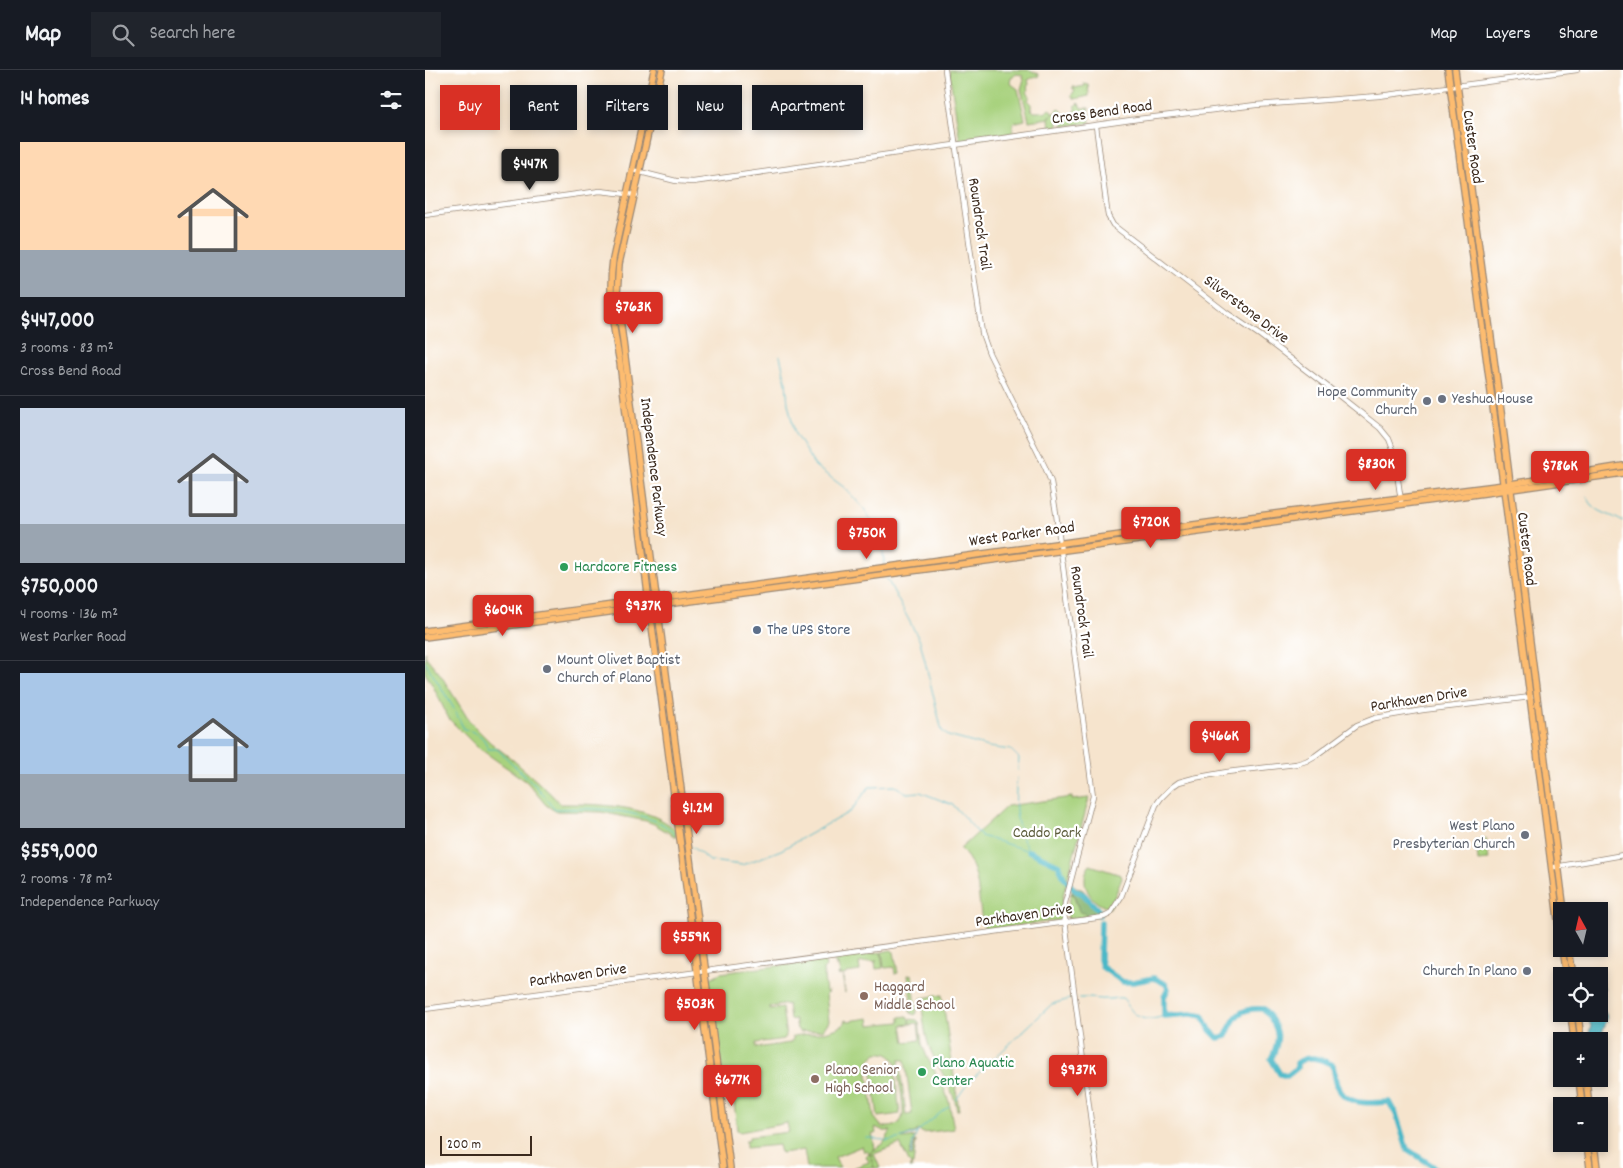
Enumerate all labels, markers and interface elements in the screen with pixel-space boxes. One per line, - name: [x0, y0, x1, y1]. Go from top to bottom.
- search box: [91, 12, 441, 57]
- text: Map: [25, 18, 61, 52]
- icon: search: [109, 21, 137, 49]
- text: Search here: [149, 21, 235, 48]
- text: Map: [1430, 22, 1457, 47]
- text: Layers: [1485, 22, 1531, 47]
- text: Share: [1559, 22, 1598, 47]
- text: 14 homes: [20, 85, 90, 115]
- chip: Buy: [440, 85, 500, 130]
- chip: Rent: [510, 85, 577, 130]
- chip: Filters: [587, 85, 668, 130]
- chip: New: [678, 85, 742, 130]
- chip: Apartment: [752, 85, 863, 130]
- icon: filters: [377, 86, 405, 114]
- street label: Cross Bend Road: [1050, 95, 1154, 131]
- street label: Custer Road: [1455, 109, 1489, 185]
- pin: $447K: [495, 148, 565, 191]
- text: $447K: [513, 153, 547, 176]
- icon: home: [168, 175, 258, 265]
- street label: Roundrock Trail: [961, 176, 997, 272]
- street label: Silverstone Drive: [1198, 270, 1294, 350]
- pin: $763K: [598, 292, 668, 334]
- text: $763K: [615, 296, 651, 319]
- text: $447,000: [20, 307, 94, 337]
- text: 3 rooms · 83 m²: [20, 337, 114, 360]
- text: Cross Bend Road: [20, 360, 121, 383]
- place label: Hope Community Church: [1317, 381, 1418, 422]
- place label: Yeshua House: [1452, 388, 1533, 411]
- marker: Yeshua House: [1436, 393, 1448, 405]
- marker: Hope Community Church: [1421, 395, 1433, 407]
- street label: Independence Parkway: [633, 396, 673, 538]
- icon: home: [168, 440, 258, 530]
- pin: $830K: [1341, 448, 1411, 491]
- pin: $786K: [1525, 450, 1595, 493]
- text: $830K: [1357, 453, 1395, 476]
- text: $786K: [1542, 455, 1578, 478]
- pin: $720K: [1116, 506, 1186, 549]
- text: $720K: [1132, 511, 1170, 534]
- street label: Custer Road: [1510, 511, 1542, 587]
- street label: West Parker Road: [968, 516, 1076, 554]
- pin: $750K: [832, 518, 902, 560]
- text: $750K: [848, 522, 886, 545]
- place label: Hardcore Fitness: [574, 556, 677, 579]
- marker: Hardcore Fitness: [558, 561, 570, 573]
- street label: Roundrock Trail: [1063, 564, 1099, 660]
- text: $750,000: [20, 573, 98, 603]
- pin: $937K: [608, 590, 678, 633]
- pin: $604K: [468, 594, 538, 637]
- text: $937K: [625, 595, 661, 618]
- text: $604K: [484, 599, 522, 622]
- text: 4 rooms · 136 m²: [20, 603, 118, 626]
- place label: The UPS Store: [767, 619, 850, 642]
- marker: The UPS Store: [751, 624, 763, 636]
- text: West Parker Road: [20, 626, 126, 649]
- place label: Mount Olivet Baptist Church of Plano: [557, 649, 681, 690]
- marker: Mount Olivet Baptist Church of Plano: [541, 663, 553, 675]
- street label: Parkhaven Drive: [1369, 681, 1469, 719]
- icon: home: [168, 705, 258, 795]
- pin: $466K: [1185, 720, 1255, 763]
- text: $466K: [1201, 725, 1239, 748]
- pin: $1.2M: [662, 792, 732, 835]
- text: $1.2M: [682, 797, 712, 820]
- place label: West Plano Presbyterian Church: [1392, 815, 1515, 856]
- park label: Caddo Park: [1013, 822, 1081, 845]
- marker: West Plano Presbyterian Church: [1519, 829, 1531, 841]
- text: $559,000: [20, 838, 98, 868]
- text: 2 rooms · 78 m²: [20, 868, 113, 891]
- text: Independence Parkway: [20, 891, 159, 914]
- street label: Parkhaven Drive: [974, 898, 1074, 934]
- north arrow: [1553, 902, 1607, 958]
- map controls: [1553, 902, 1608, 1152]
- pin: $559K: [656, 922, 726, 964]
- text: $559K: [672, 926, 710, 949]
- street label: Parkhaven Drive: [528, 958, 628, 994]
- place label: Church In Plano: [1422, 960, 1517, 983]
- marker: Church In Plano: [1521, 965, 1533, 977]
- button: locate: [1553, 967, 1608, 1022]
- place label: Haggard Middle School: [874, 976, 955, 1017]
- pin: $503K: [660, 988, 730, 1031]
- marker: Haggard Middle School: [858, 990, 870, 1002]
- text: $503K: [676, 993, 714, 1016]
- button: +: [1553, 1032, 1608, 1087]
- place label: Plano Aquatic Center: [932, 1052, 1014, 1093]
- pin: $937K: [1043, 1054, 1113, 1097]
- place label: Plano Senior High School: [825, 1059, 899, 1100]
- text: $937K: [1060, 1059, 1096, 1082]
- pin: $677K: [697, 1064, 767, 1107]
- marker: Plano Aquatic Center: [916, 1066, 928, 1078]
- text: $677K: [714, 1069, 750, 1092]
- marker: Plano Senior High School: [809, 1073, 821, 1085]
- button: −: [1553, 1097, 1608, 1152]
- scale bar: [440, 1133, 533, 1156]
- text: 200 m: [447, 1135, 481, 1155]

